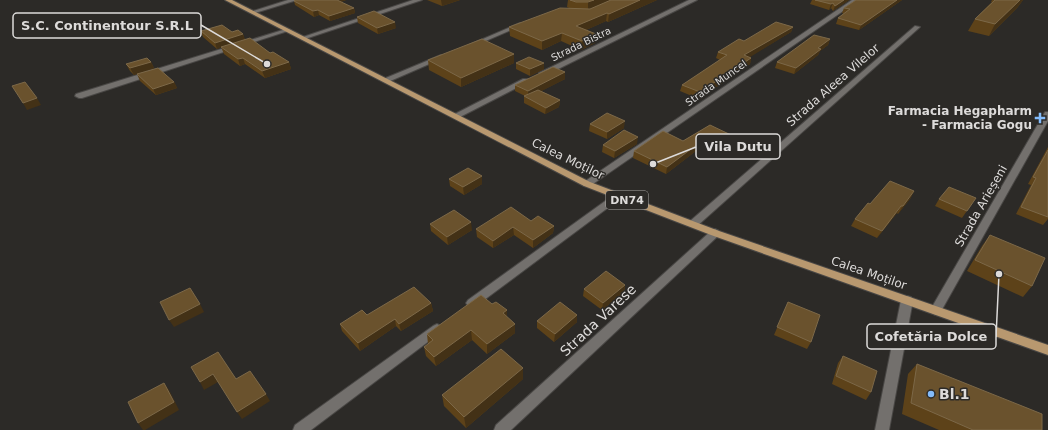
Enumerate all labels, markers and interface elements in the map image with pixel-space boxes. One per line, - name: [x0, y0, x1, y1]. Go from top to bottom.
- callout: S.C. Continentour S.R.L: [13, 13, 201, 38]
- text: S.C. Continentour S.R.L: [21, 18, 193, 33]
- street label: Strada Bistra: [549, 25, 613, 63]
- street label: Strada Aleea Vilelor: [784, 41, 882, 129]
- street label: Strada Muncel: [683, 58, 749, 108]
- place label: Farmacia Hegapharm - Farmacia Gogu: [888, 104, 1032, 132]
- marker: Farmacia Hegapharm - Farmacia Gogu: [1035, 113, 1045, 123]
- callout: Vila Dutu: [696, 134, 780, 159]
- street label: Calea Moților: [529, 135, 607, 183]
- text: Vila Dutu: [704, 139, 772, 154]
- street label: Strada Arieșeni: [952, 163, 1010, 249]
- road number: DN74: [606, 191, 648, 209]
- street label: Calea Moților: [829, 254, 909, 292]
- street label: Strada Varese: [557, 281, 639, 359]
- callout: Cofetăria Dolce: [867, 324, 996, 349]
- text: Cofetăria Dolce: [875, 329, 988, 344]
- place label: Bl.1: [939, 386, 970, 402]
- marker: Bl.1: [926, 389, 936, 399]

